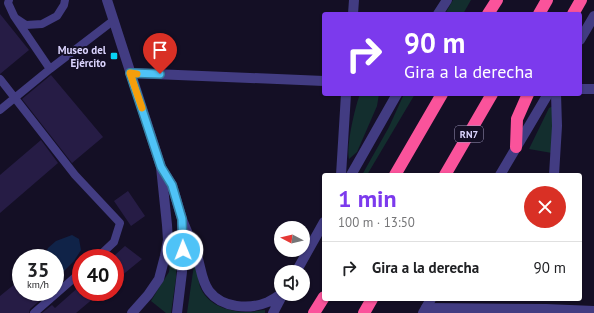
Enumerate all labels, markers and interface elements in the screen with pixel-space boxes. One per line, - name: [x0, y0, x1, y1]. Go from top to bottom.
- text: 90 m: [404, 24, 465, 61]
- icon: right: [338, 28, 390, 80]
- pin: [143, 33, 177, 74]
- icon: arrive: [149, 39, 171, 61]
- place label: Museo del Ejército: [58, 43, 107, 70]
- marker: Museo del Ejército: [109, 51, 119, 61]
- text: Gira a la derecha: [404, 60, 533, 83]
- road number: RN7: [455, 126, 483, 142]
- text: 1 min: [338, 183, 397, 214]
- button: close: [524, 186, 566, 228]
- text: 100 m · 13:50: [338, 214, 415, 231]
- north arrow: [274, 221, 310, 257]
- map controls: [274, 221, 310, 301]
- position arrow: [162, 229, 204, 271]
- speed limit sign: 40: [72, 249, 124, 301]
- text: 35: [27, 257, 49, 283]
- icon: right: [338, 257, 360, 279]
- text: Gira a la derecha: [372, 258, 479, 277]
- text: 90 m: [533, 258, 566, 277]
- button: sound: [274, 265, 310, 301]
- text: km/h: [27, 278, 49, 291]

